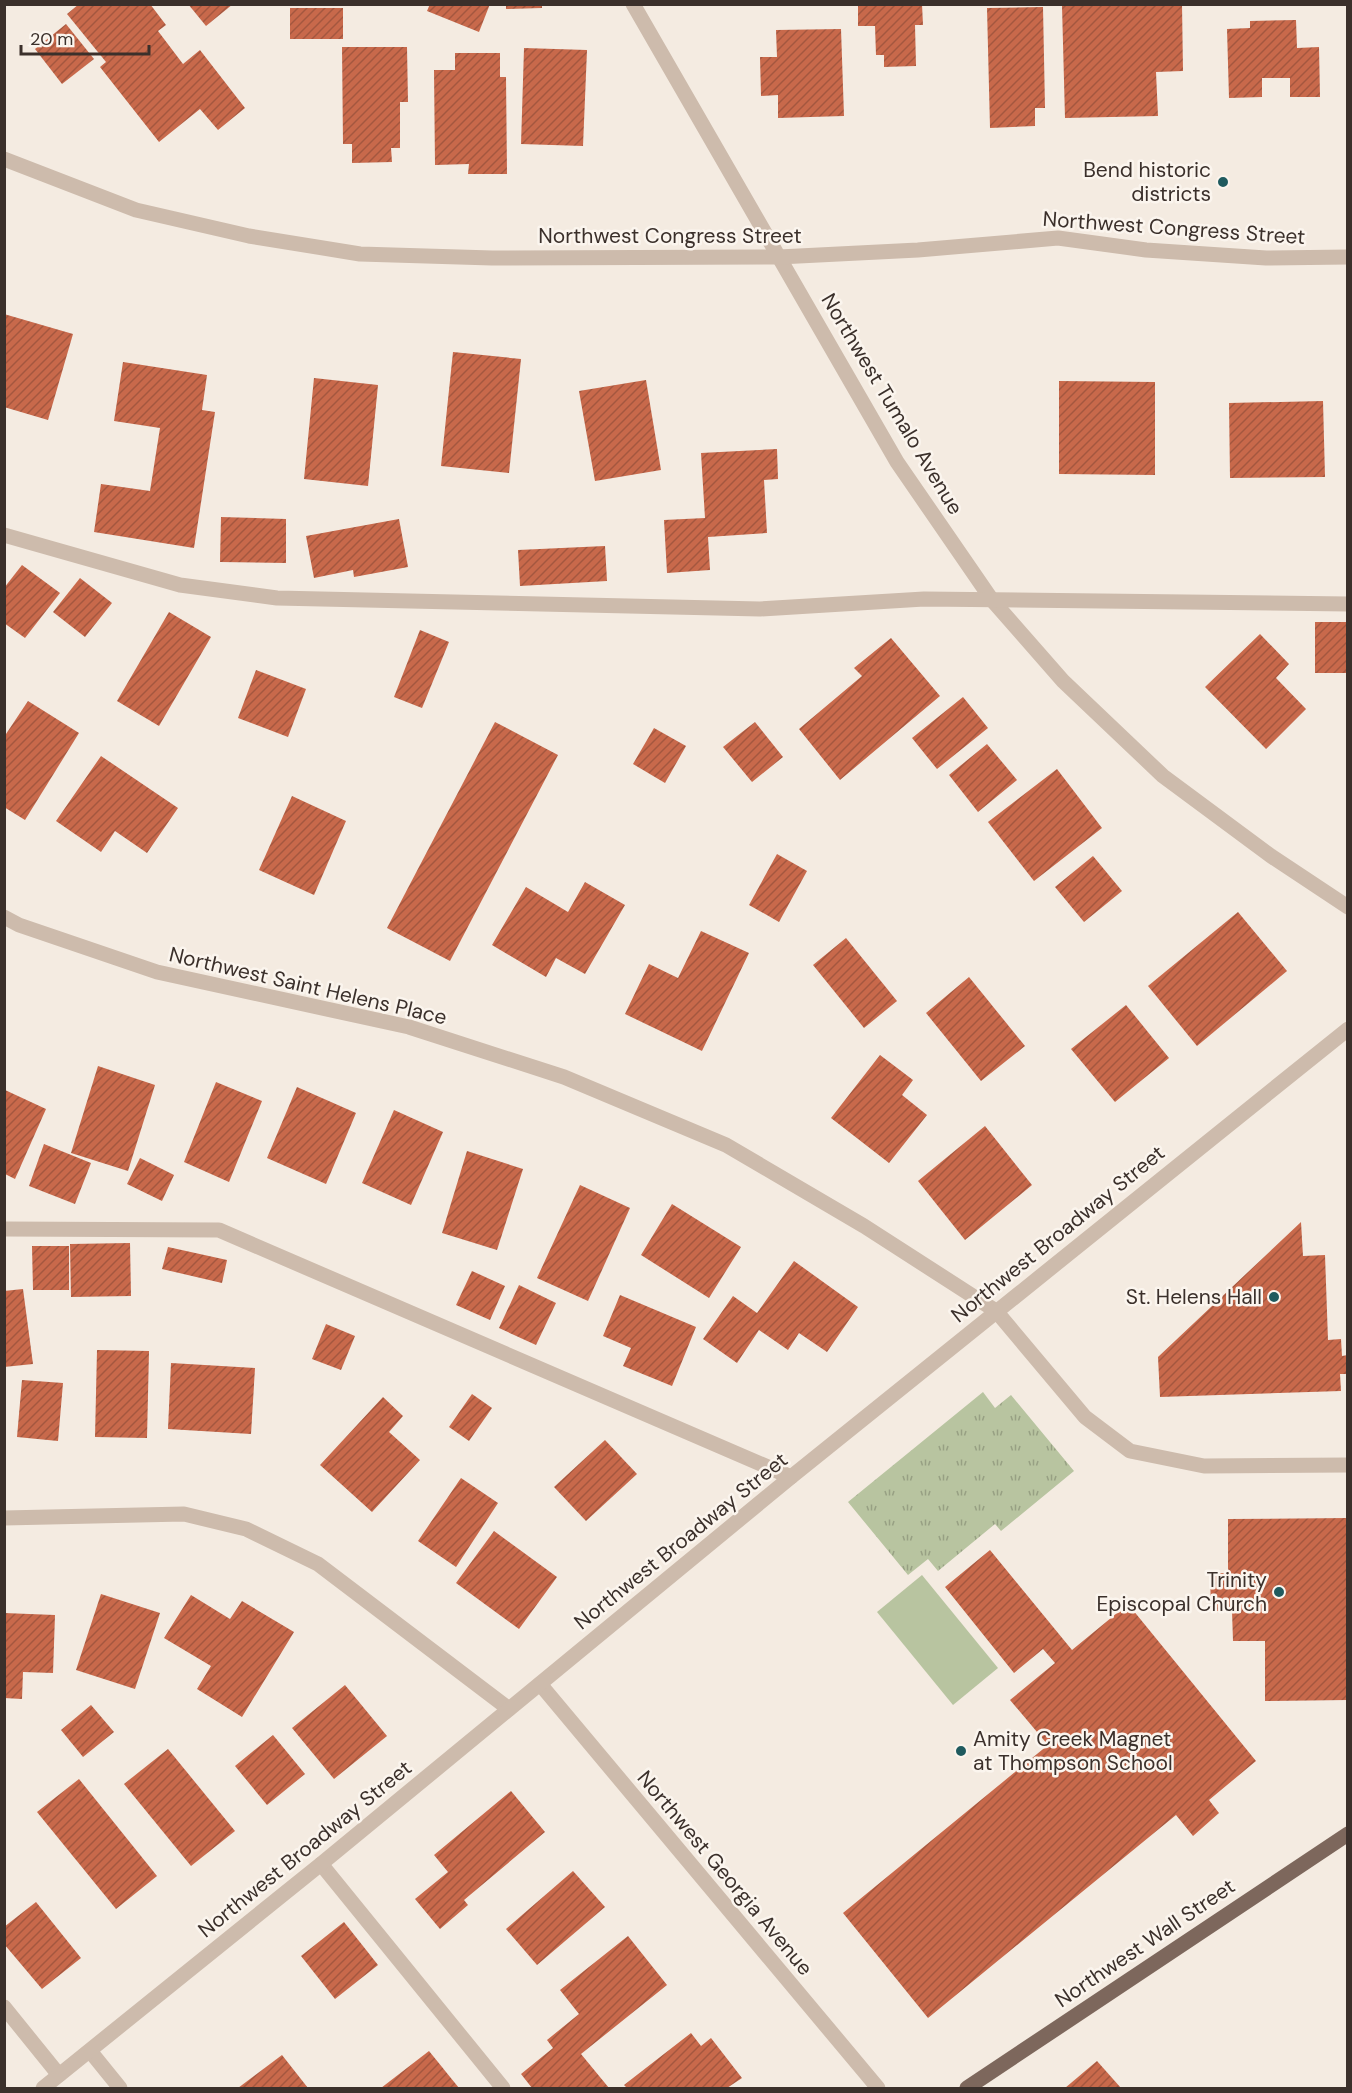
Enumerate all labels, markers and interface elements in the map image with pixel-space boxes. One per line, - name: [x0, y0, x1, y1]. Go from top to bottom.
- scale bar: [21, 18, 148, 56]
- text: 20 m: [30, 27, 73, 51]
- place label: Bend historic districts: [1083, 156, 1211, 208]
- marker: Bend historic districts: [1216, 175, 1230, 189]
- street label: Northwest Congress Street: [1042, 205, 1306, 251]
- street label: Northwest Congress Street: [538, 222, 802, 250]
- street label: Northwest Tumalo Avenue: [815, 288, 969, 520]
- street label: Northwest Saint Helens Place: [166, 940, 450, 1032]
- street label: Northwest Broadway Street: [945, 1139, 1171, 1329]
- place label: St. Helens Hall: [1126, 1283, 1262, 1311]
- marker: St. Helens Hall: [1267, 1290, 1281, 1304]
- street label: Northwest Broadway Street: [568, 1446, 794, 1636]
- place label: Trinity Episcopal Church: [1096, 1566, 1267, 1618]
- marker: Trinity Episcopal Church: [1272, 1585, 1286, 1599]
- place label: Amity Creek Magnet at Thompson School: [973, 1725, 1173, 1777]
- marker: Amity Creek Magnet at Thompson School: [954, 1744, 968, 1758]
- street label: Northwest Broadway Street: [192, 1754, 418, 1944]
- street label: Northwest Georgia Avenue: [631, 1765, 819, 1981]
- street label: Northwest Wall Street: [1049, 1872, 1241, 2014]

